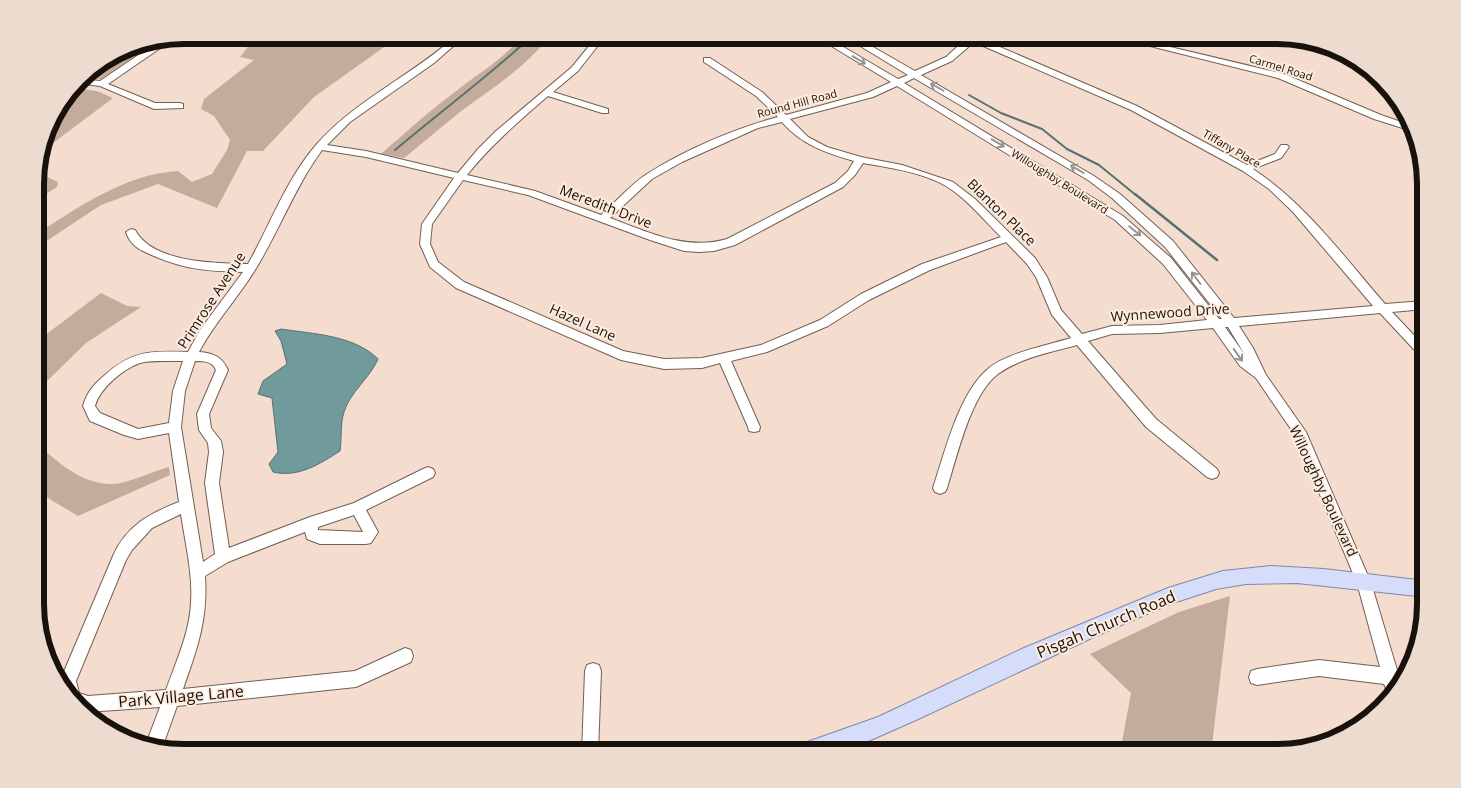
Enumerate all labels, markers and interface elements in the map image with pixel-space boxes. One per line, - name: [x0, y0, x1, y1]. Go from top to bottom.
- street label: Carmel Road: [1247, 50, 1315, 84]
- one-way arrow: [851, 55, 865, 65]
- one-way arrow: [930, 82, 944, 92]
- street label: Round Hill Road: [755, 85, 839, 121]
- street label: Tiffany Place: [1200, 125, 1264, 171]
- one-way arrow: [991, 138, 1005, 148]
- street label: Willoughby Boulevard: [1009, 145, 1111, 217]
- one-way arrow: [1070, 164, 1084, 174]
- street label: Blanton Place: [963, 174, 1041, 250]
- street label: Meredith Drive: [557, 180, 655, 232]
- one-way arrow: [1128, 225, 1141, 236]
- street label: Primrose Avenue: [173, 248, 249, 352]
- one-way arrow: [1191, 272, 1202, 285]
- street label: Wynnewood Drive: [1110, 298, 1230, 326]
- street label: Hazel Lane: [547, 299, 620, 345]
- one-way arrow: [1233, 348, 1243, 362]
- street label: Willoughby Boulevard: [1285, 422, 1363, 560]
- street label: Pisgah Church Road: [1033, 585, 1179, 663]
- street label: Park Village Lane: [117, 680, 245, 712]

